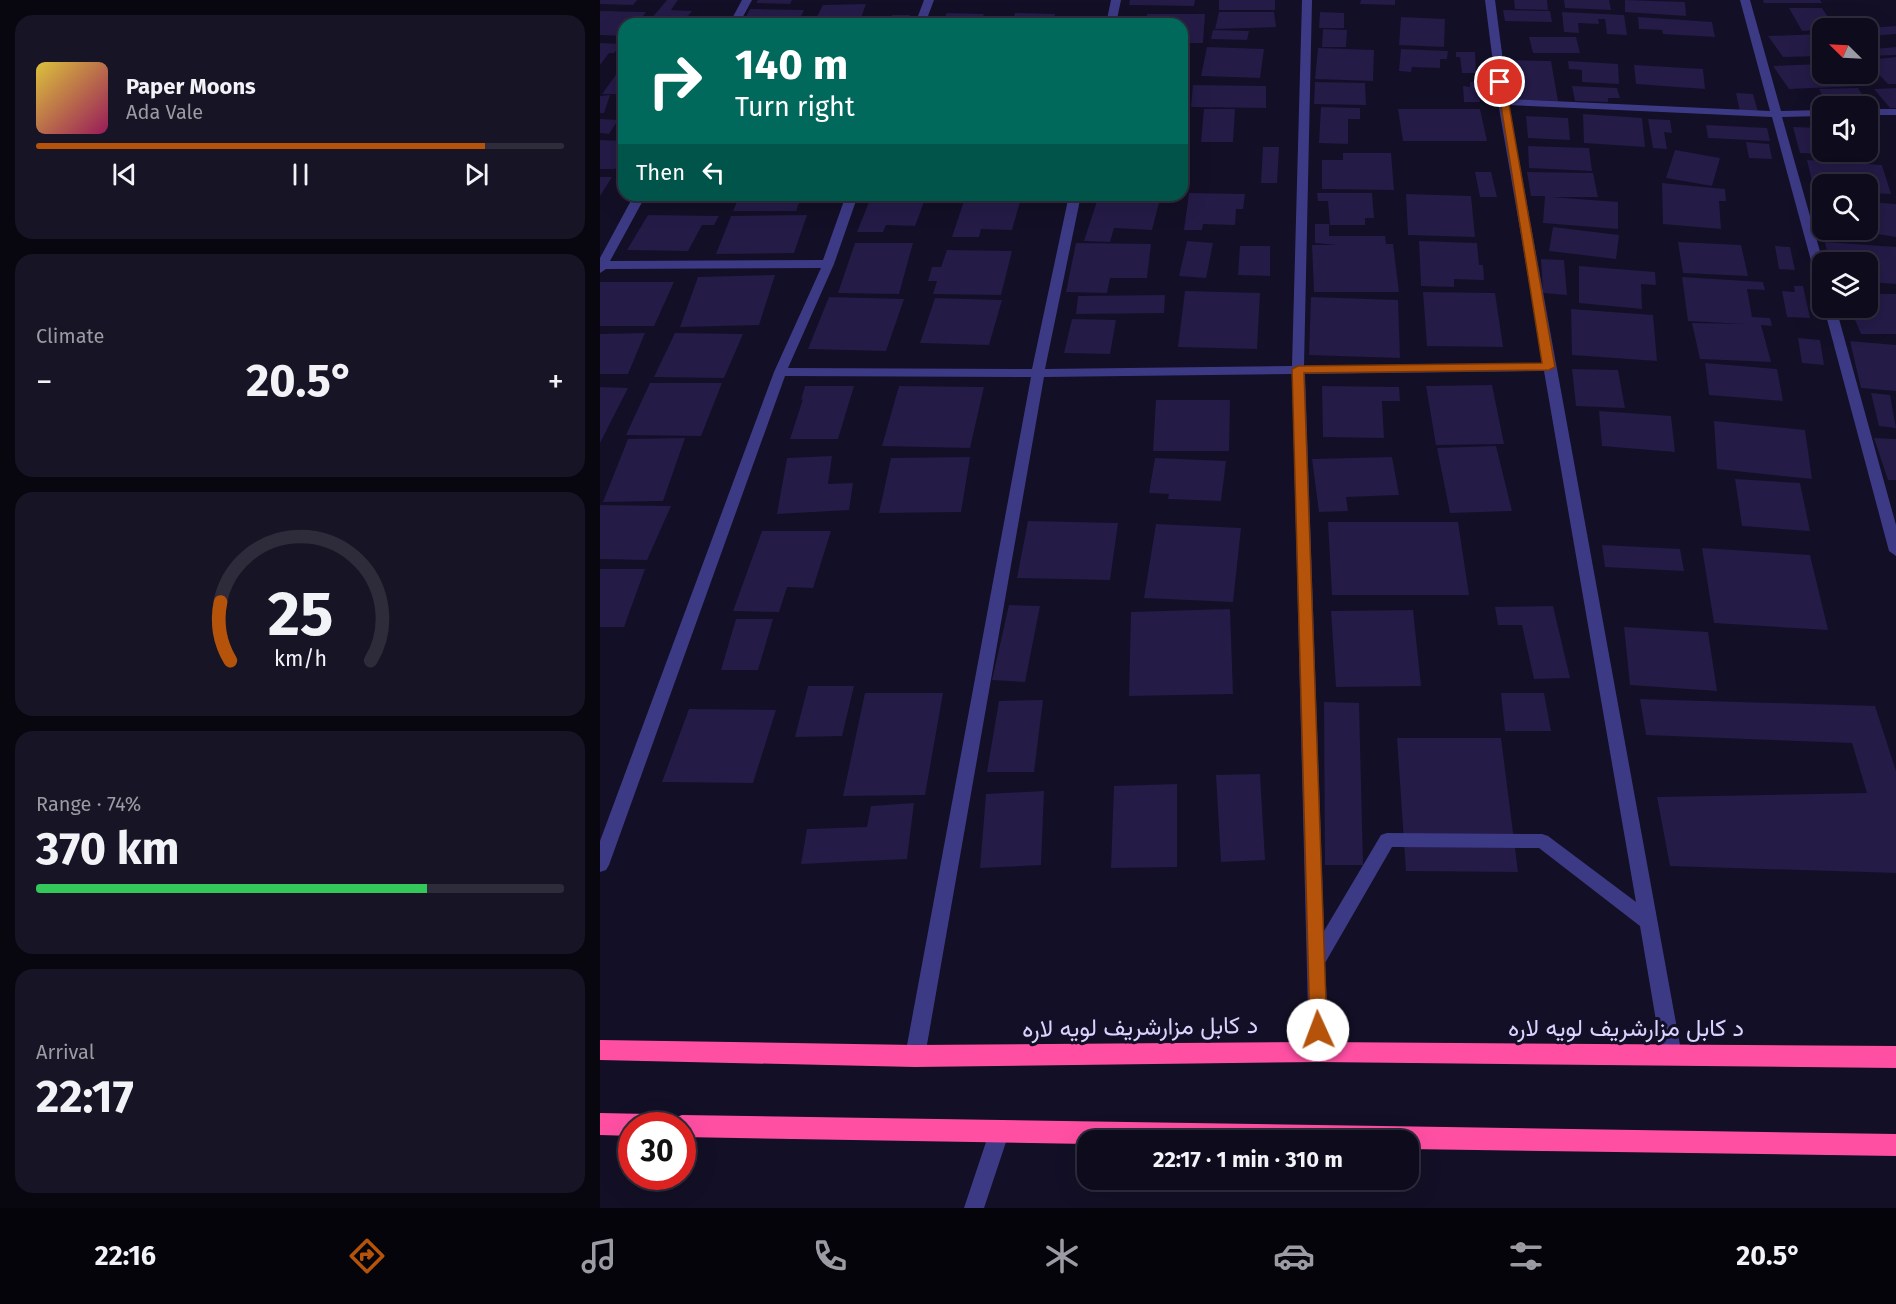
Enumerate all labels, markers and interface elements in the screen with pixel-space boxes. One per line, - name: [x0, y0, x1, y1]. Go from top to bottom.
- north arrow: [1812, 18, 1878, 84]
- map controls: [1812, 18, 1878, 318]
- text: 140 m: [735, 40, 848, 90]
- icon: right: [636, 42, 714, 120]
- pin: [1474, 56, 1525, 107]
- icon: arrive: [1483, 65, 1516, 98]
- text: Paper Moons: [126, 73, 256, 100]
- text: Turn right: [735, 91, 855, 123]
- button: sound: [1812, 96, 1878, 162]
- text: Ada Vale: [126, 100, 203, 124]
- icon: left: [697, 156, 730, 189]
- icon: previous: [108, 158, 141, 191]
- icon: pause: [284, 158, 317, 191]
- icon: next: [460, 158, 493, 191]
- text: Then: [636, 159, 685, 186]
- button: search: [1812, 174, 1878, 240]
- button: layers: [1812, 252, 1878, 318]
- text: Climate: [36, 324, 104, 348]
- text: 20.5°: [246, 354, 354, 408]
- text: −: [36, 362, 53, 402]
- text: +: [548, 362, 564, 402]
- text: 25: [267, 577, 333, 652]
- text: km/h: [273, 646, 327, 672]
- text: Range · 74%: [36, 792, 141, 816]
- text: 370 km: [36, 822, 180, 876]
- position arrow: [1286, 998, 1350, 1062]
- street label: د کابل مزارشریف لویه لاره: [1022, 1011, 1258, 1044]
- street label: د کابل مزارشریف لویه لاره: [1508, 1014, 1744, 1043]
- text: Arrival: [36, 1040, 95, 1064]
- text: 22:17: [36, 1070, 134, 1124]
- speed limit sign: 30: [618, 1112, 696, 1190]
- text: 22:17 · 1 min · 310 m: [1153, 1146, 1343, 1173]
- icon: directions: [346, 1235, 388, 1277]
- icon: music: [578, 1235, 620, 1277]
- icon: phone: [809, 1235, 851, 1277]
- icon: climate: [1041, 1235, 1083, 1277]
- icon: car: [1273, 1235, 1315, 1277]
- icon: filters: [1505, 1235, 1547, 1277]
- text: 22:16: [95, 1240, 156, 1272]
- text: 20.5°: [1736, 1240, 1801, 1272]

